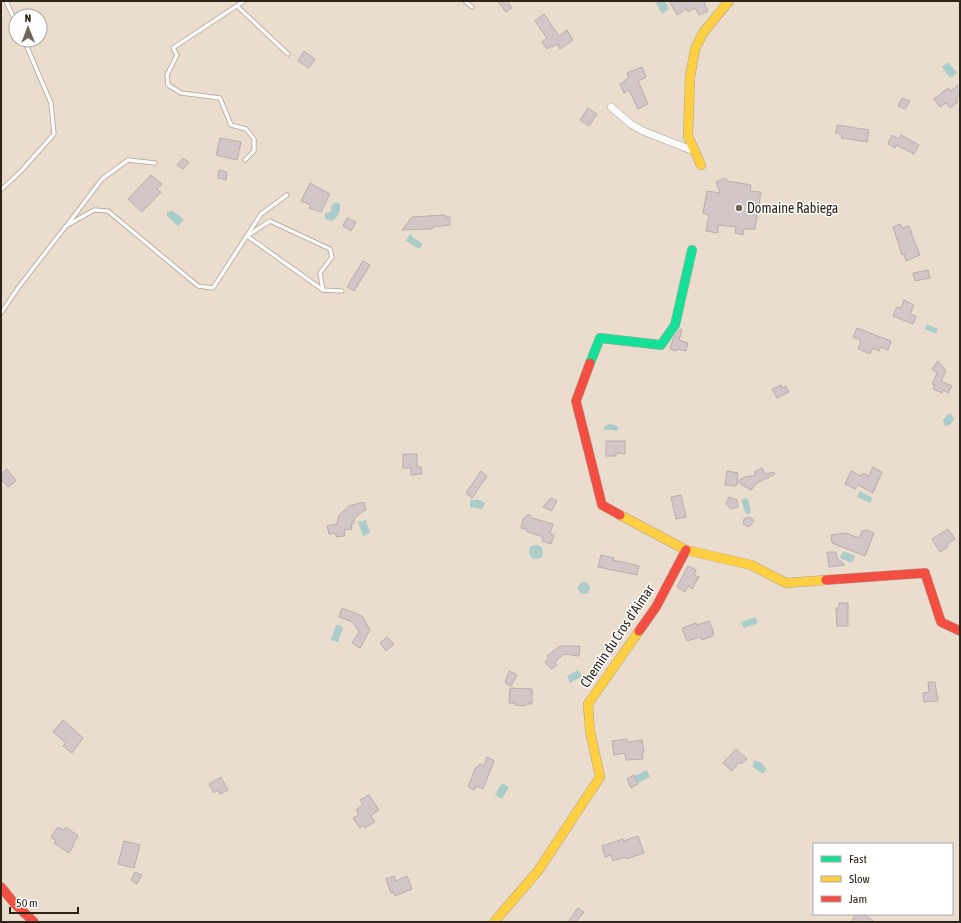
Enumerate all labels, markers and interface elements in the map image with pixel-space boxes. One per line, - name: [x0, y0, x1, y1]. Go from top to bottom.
- north arrow: [8, 8, 48, 48]
- text: N: [24, 12, 31, 24]
- place label: Domaine Rabiega: [747, 200, 838, 216]
- marker: Domaine Rabiega: [734, 203, 744, 213]
- street label: Chemin du Cros d'Aimar: [577, 581, 658, 690]
- legend: [813, 843, 953, 915]
- text: Fast: [849, 852, 867, 866]
- text: Slow: [849, 872, 870, 886]
- scale bar: [10, 889, 78, 915]
- text: Jam: [849, 892, 867, 906]
- text: 50 m: [16, 896, 38, 910]

